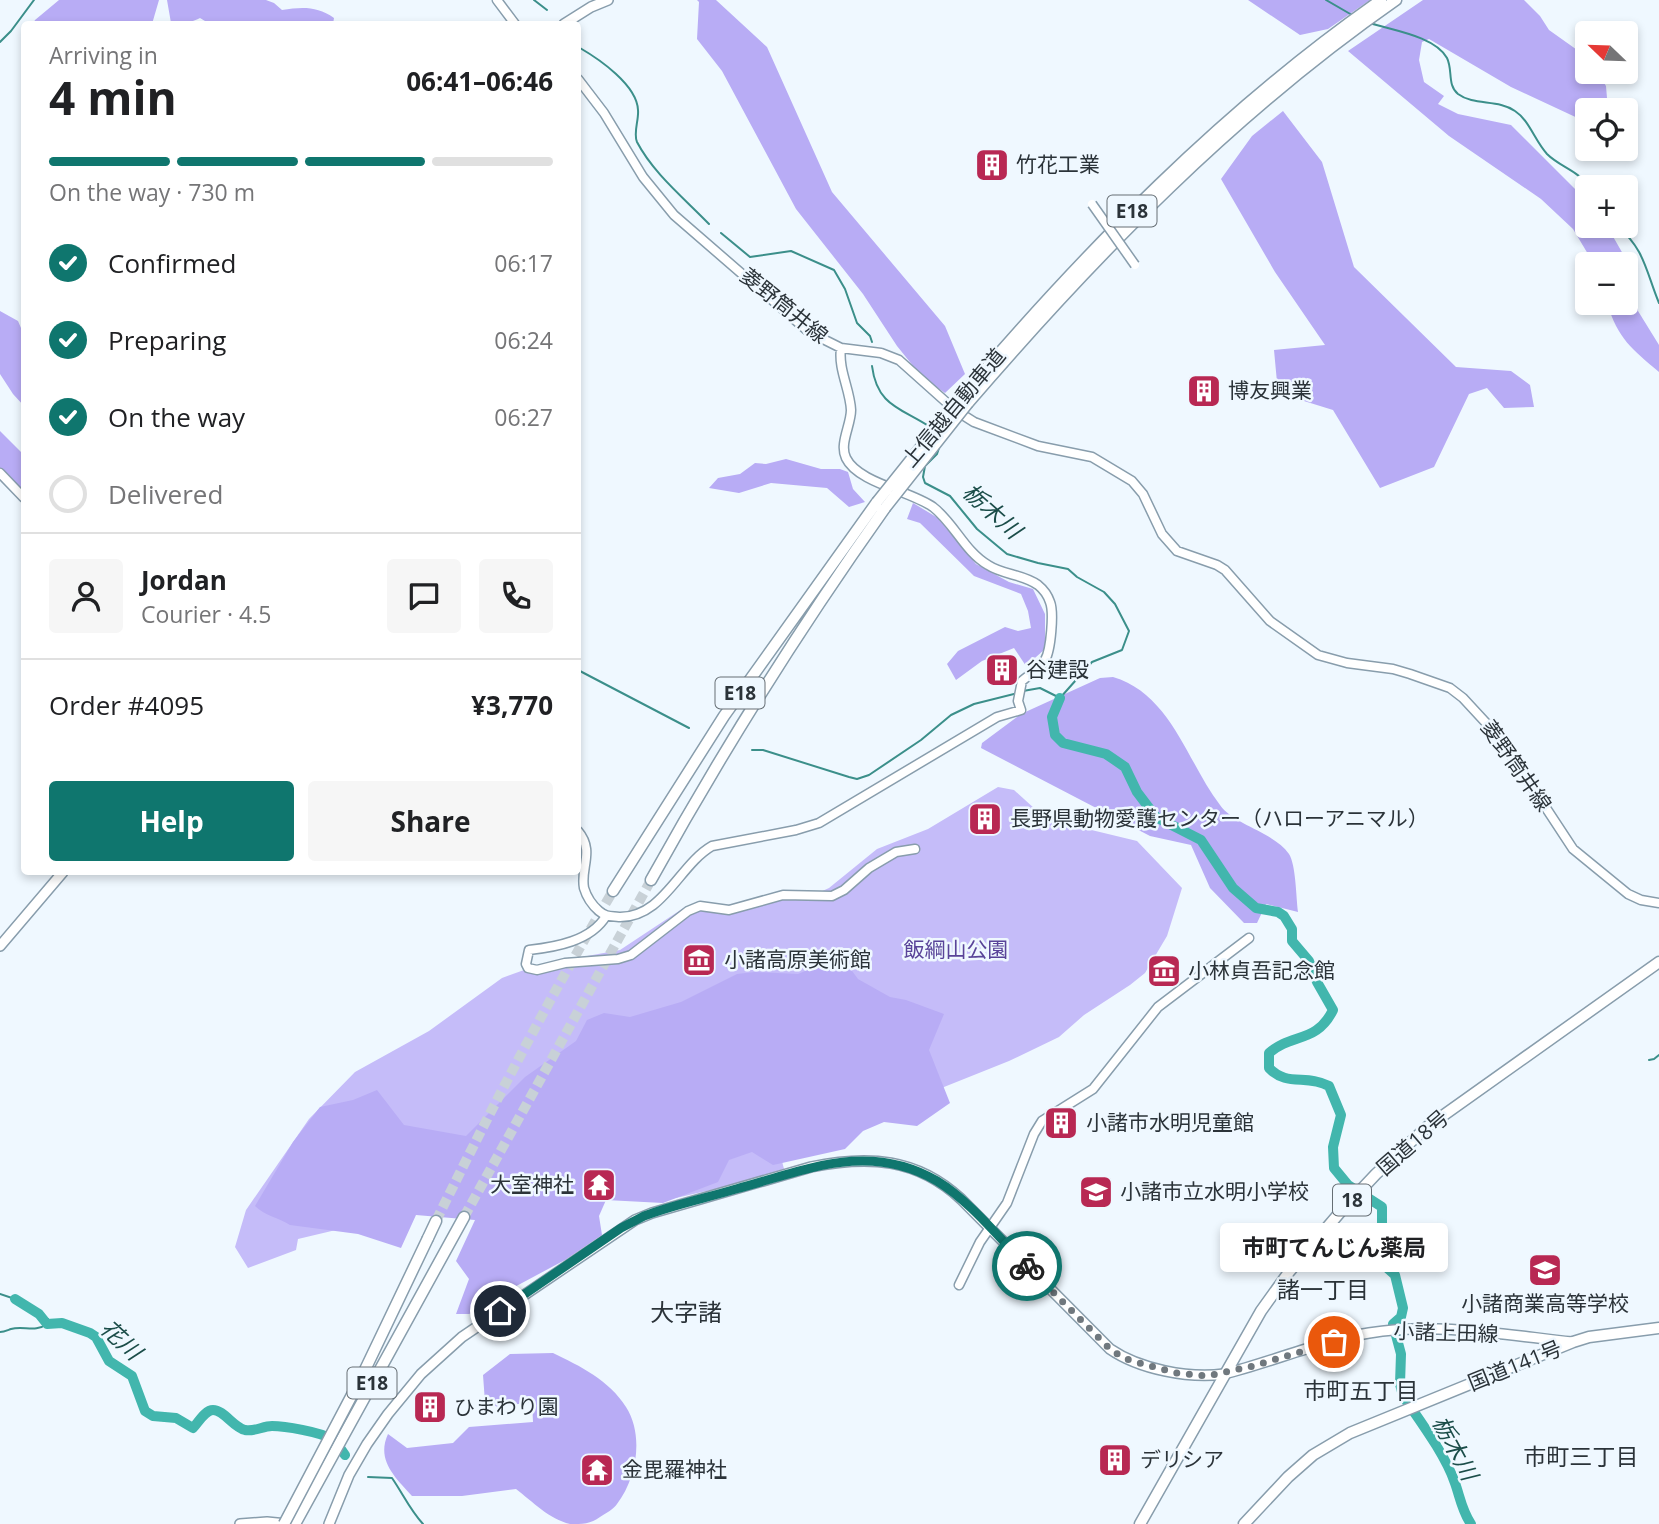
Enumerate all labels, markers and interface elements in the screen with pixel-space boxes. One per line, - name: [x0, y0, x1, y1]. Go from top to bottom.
- north arrow: [1575, 21, 1638, 84]
- map controls: [1575, 21, 1638, 315]
- text: Arriving in: [49, 39, 158, 71]
- text: 06:41–06:46: [406, 63, 553, 99]
- text: 4 min: [49, 66, 177, 128]
- button: locate: [1575, 98, 1638, 161]
- building icon: 竹花工業: [973, 146, 1011, 184]
- place label: 竹花工業: [1016, 150, 1100, 178]
- button: +: [1575, 175, 1638, 238]
- text: On the way · 730 m: [49, 176, 255, 208]
- road number: E18: [1108, 196, 1156, 226]
- icon: check: [49, 244, 87, 282]
- text: Confirmed: [108, 245, 236, 281]
- text: 06:17: [494, 247, 553, 279]
- button: −: [1575, 252, 1638, 315]
- street label: 菱野筒井線: [735, 261, 834, 349]
- icon: check: [49, 321, 87, 359]
- text: Preparing: [108, 322, 226, 358]
- text: 06:24: [494, 324, 553, 356]
- street label: 上信越自動車道: [895, 342, 1011, 473]
- building icon: 博友興業: [1185, 372, 1223, 410]
- place label: 博友興業: [1228, 376, 1312, 404]
- icon: check: [49, 398, 87, 436]
- text: On the way: [108, 399, 245, 435]
- text: 06:27: [494, 401, 553, 433]
- water label: 栃木川: [956, 475, 1031, 547]
- text: Delivered: [108, 476, 223, 512]
- button: person: [49, 559, 123, 633]
- button: chat: [387, 559, 461, 633]
- button: phone: [479, 559, 553, 633]
- text: Jordan: [141, 562, 227, 598]
- text: Courier · 4.5: [141, 598, 271, 630]
- building icon: 谷建設: [983, 651, 1021, 689]
- place label: 谷建設: [1026, 655, 1089, 683]
- road number: E18: [716, 678, 764, 708]
- text: Order #4095: [49, 687, 204, 723]
- text: ¥3,770: [471, 687, 553, 723]
- street label: 菱野筒井線: [1475, 714, 1558, 816]
- button: Help: [49, 781, 294, 861]
- button: Share: [308, 781, 553, 861]
- building icon: 長野県動物愛護センター（ハローアニマル）: [966, 800, 1004, 838]
- place label: 長野県動物愛護センター（ハローアニマル）: [1010, 804, 1429, 832]
- park label: 飯綱山公園: [904, 935, 1009, 963]
- museum icon: 小諸高原美術館: [680, 941, 718, 979]
- place label: 小諸高原美術館: [724, 945, 871, 973]
- museum icon: 小林貞吾記念館: [1145, 952, 1183, 990]
- place label: 小林貞吾記念館: [1188, 956, 1335, 984]
- street label: 国道18号: [1370, 1103, 1454, 1181]
- building icon: 小諸市水明児童館: [1042, 1104, 1080, 1142]
- place label: 小諸市水明児童館: [1086, 1108, 1254, 1136]
- temple icon: 大室神社: [580, 1166, 618, 1204]
- place label: 大室神社: [490, 1170, 574, 1198]
- school or university icon: 小諸市立水明小学校: [1077, 1173, 1115, 1211]
- place label: 小諸市立水明小学校: [1120, 1177, 1309, 1205]
- road number: 18: [1333, 1184, 1371, 1216]
- callout: 市町てんじん薬局: [1220, 1223, 1448, 1272]
- courier: [992, 1231, 1062, 1301]
- text: 市町てんじん薬局: [1242, 1231, 1426, 1263]
- icon: bike: [1008, 1247, 1046, 1285]
- school or university icon: 小諸商業高等学校: [1526, 1251, 1564, 1289]
- district label: 諸一丁目: [1277, 1273, 1369, 1305]
- pin: [470, 1281, 530, 1341]
- place label: 小諸商業高等学校: [1461, 1289, 1629, 1317]
- icon: home: [481, 1292, 519, 1330]
- district label: 大字諸: [650, 1295, 722, 1328]
- water label: 花川: [94, 1312, 152, 1369]
- pin: [1304, 1312, 1364, 1372]
- street label: 小諸上田線: [1393, 1316, 1499, 1348]
- icon: bag: [1315, 1323, 1353, 1361]
- street label: 国道141号: [1463, 1334, 1566, 1397]
- road number: E18: [348, 1368, 396, 1399]
- district label: 市町五丁目: [1304, 1374, 1419, 1406]
- building icon: ひまわり園: [411, 1388, 449, 1426]
- place label: ひまわり園: [454, 1392, 559, 1420]
- water label: 栃木川: [1426, 1410, 1488, 1488]
- district label: 市町三丁目: [1524, 1440, 1639, 1472]
- building icon: デリシア: [1096, 1441, 1134, 1479]
- place label: デリシア: [1140, 1445, 1224, 1473]
- temple icon: 金毘羅神社: [578, 1451, 616, 1489]
- place label: 金毘羅神社: [622, 1455, 727, 1483]

